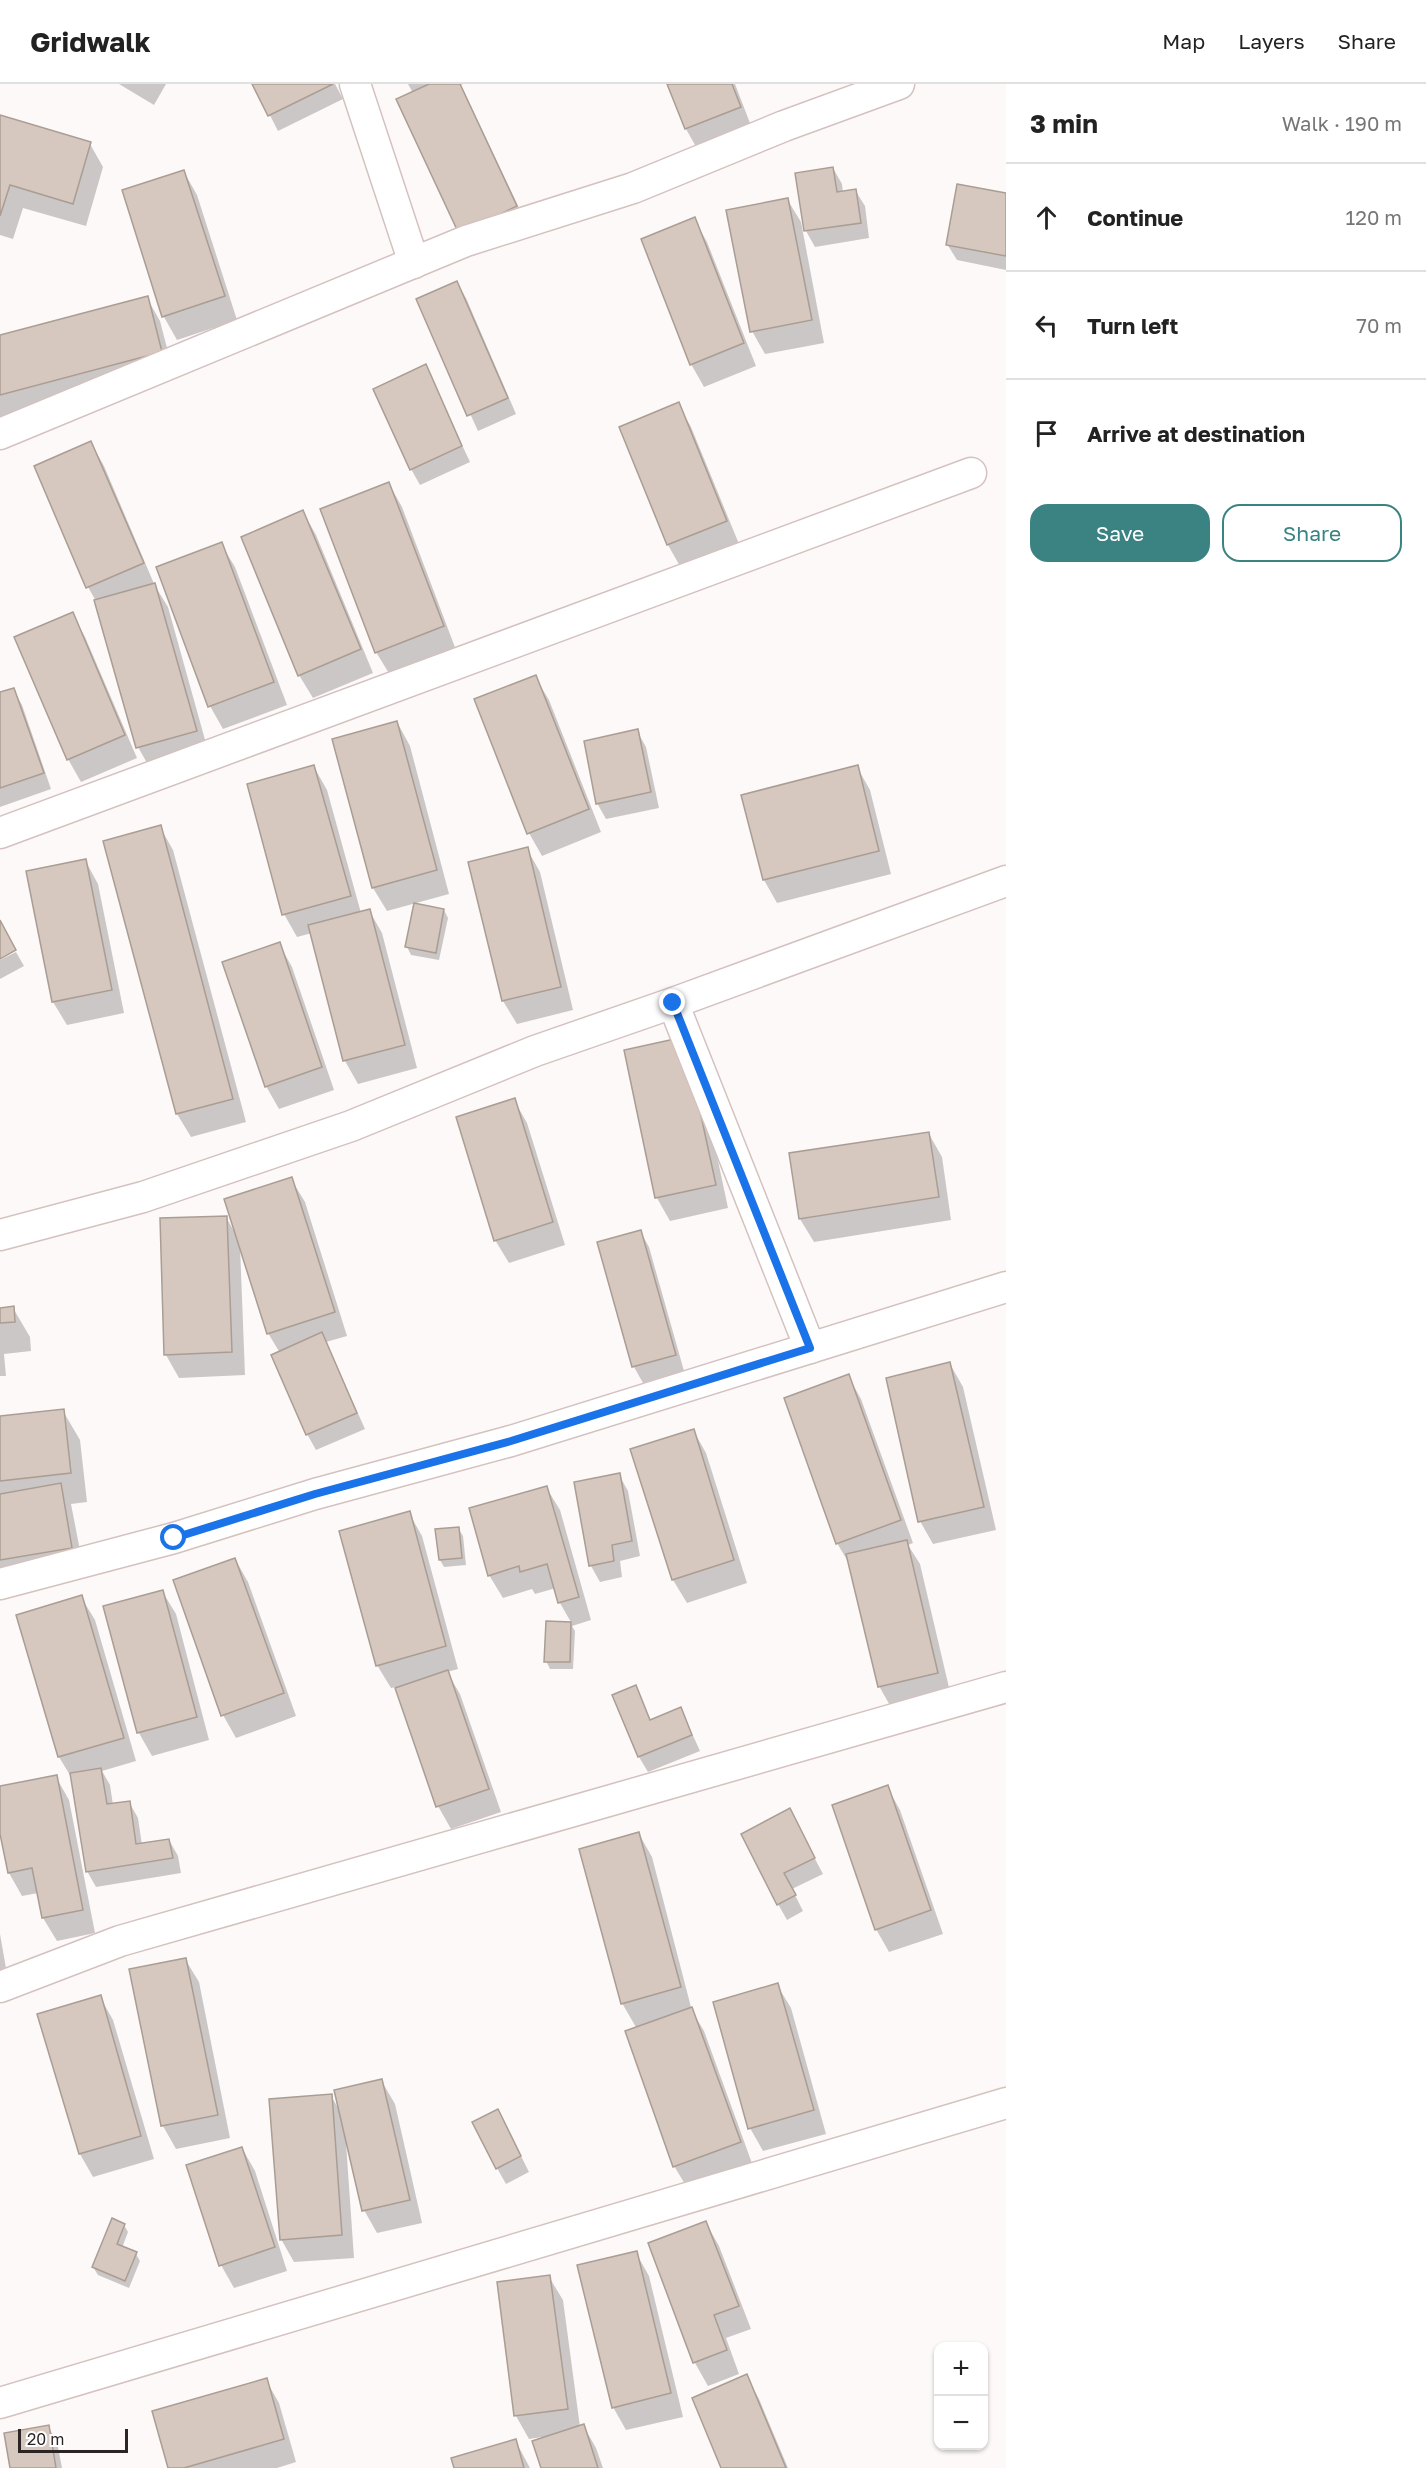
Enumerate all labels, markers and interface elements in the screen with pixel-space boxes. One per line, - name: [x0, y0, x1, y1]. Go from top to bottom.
- text: Gridwalk: [30, 25, 151, 58]
- text: Map: [1162, 28, 1205, 54]
- text: Layers: [1238, 28, 1305, 54]
- text: Share: [1338, 28, 1396, 54]
- text: 3 min: [1030, 108, 1098, 139]
- text: Walk · 190 m: [1282, 111, 1402, 135]
- icon: ahead: [1030, 201, 1063, 234]
- text: Continue: [1087, 204, 1183, 231]
- text: 120 m: [1346, 205, 1402, 229]
- icon: left: [1030, 309, 1063, 342]
- text: Turn left: [1087, 312, 1178, 339]
- text: 70 m: [1356, 313, 1402, 337]
- icon: arrive: [1030, 417, 1063, 450]
- text: Arrive at destination: [1087, 420, 1305, 447]
- button: Save: [1030, 504, 1210, 562]
- button: Share: [1222, 504, 1402, 562]
- route end: [659, 989, 685, 1015]
- route start: [160, 1524, 186, 1550]
- map controls: [934, 2342, 988, 2450]
- button: +: [934, 2342, 988, 2396]
- button: −: [934, 2396, 988, 2450]
- scale bar: [18, 2426, 128, 2454]
- text: 20 m: [27, 2429, 64, 2449]

